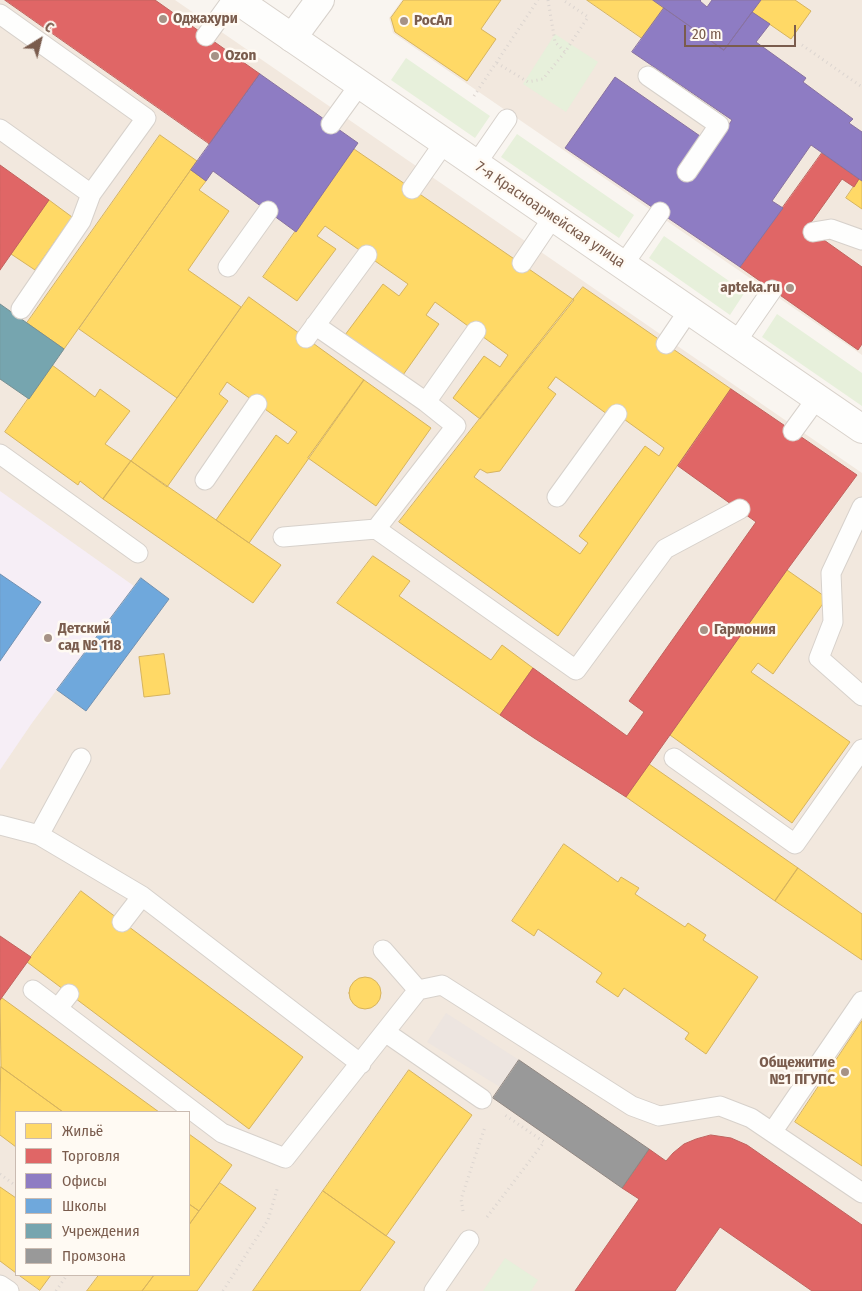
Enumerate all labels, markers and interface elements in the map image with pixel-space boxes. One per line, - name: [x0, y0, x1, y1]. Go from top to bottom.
- place label: Оджахури: [173, 10, 238, 28]
- place label: РосАл: [414, 12, 452, 30]
- marker: Оджахури: [157, 13, 169, 25]
- north arrow: [15, 15, 65, 65]
- marker: РосАл: [398, 15, 410, 27]
- scale bar: [687, 15, 800, 47]
- text: С: [41, 18, 57, 36]
- text: 20 m: [692, 25, 722, 43]
- place label: Ozon: [225, 47, 256, 65]
- marker: Ozon: [209, 50, 221, 62]
- street label: 7-я Красноармейская улица: [472, 158, 628, 272]
- place label: apteka.ru: [720, 279, 780, 297]
- marker: apteka.ru: [784, 282, 796, 294]
- place label: Детский сад № 118: [58, 620, 121, 655]
- place label: Гармония: [714, 621, 776, 639]
- marker: Гармония: [698, 624, 710, 636]
- marker: Детский сад № 118: [42, 632, 54, 644]
- place label: Общежитие №1 ПГУПС: [759, 1054, 835, 1089]
- marker: Общежитие №1 ПГУПС: [839, 1066, 851, 1078]
- legend: [15, 1111, 190, 1276]
- text: Жильё: [62, 1122, 103, 1140]
- text: Торговля: [62, 1147, 120, 1165]
- text: Офисы: [62, 1172, 107, 1190]
- text: Школы: [62, 1197, 107, 1215]
- text: Учреждения: [62, 1222, 140, 1240]
- text: Промзона: [62, 1247, 126, 1265]

